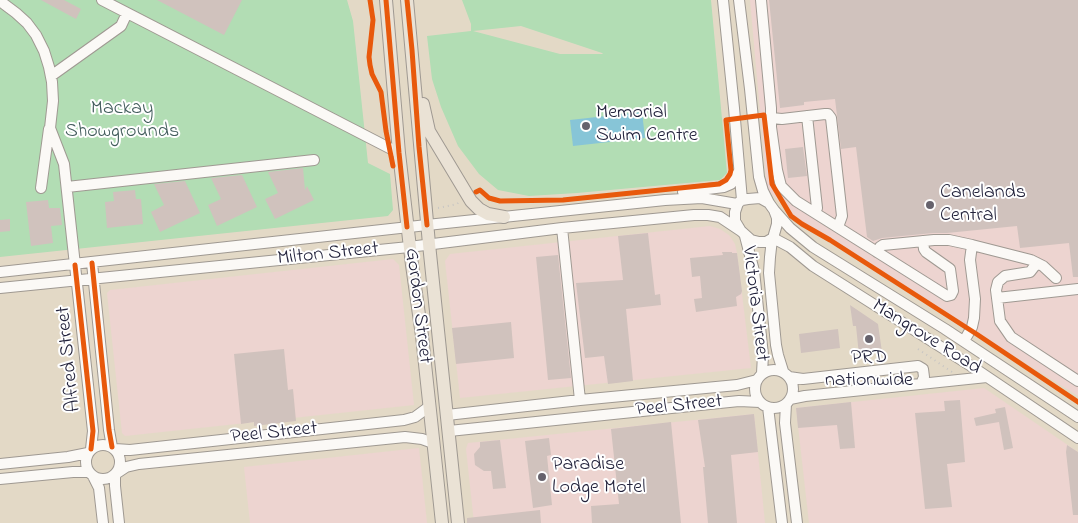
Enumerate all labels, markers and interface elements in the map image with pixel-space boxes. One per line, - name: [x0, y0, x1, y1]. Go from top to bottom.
- park label: Mackay Showgrounds: [65, 98, 179, 145]
- place label: Memorial Swim Centre: [596, 102, 698, 149]
- marker: Memorial Swim Centre: [580, 120, 592, 132]
- place label: Canelands Central: [940, 182, 1026, 229]
- marker: Canelands Central: [924, 199, 936, 211]
- street label: Milton Street: [276, 238, 380, 272]
- street label: Victoria Street: [735, 245, 773, 363]
- street label: Gordon Street: [398, 247, 436, 365]
- street label: Mangrove Road: [867, 295, 985, 381]
- street label: Alfred Street: [53, 305, 87, 413]
- marker: PRD nationwide: [863, 333, 875, 345]
- place label: PRD nationwide: [825, 347, 913, 394]
- street label: Peel Street: [634, 391, 724, 423]
- street label: Peel Street: [229, 418, 319, 450]
- place label: Paradise Lodge Motel: [552, 454, 646, 501]
- marker: Paradise Lodge Motel: [536, 471, 548, 483]

